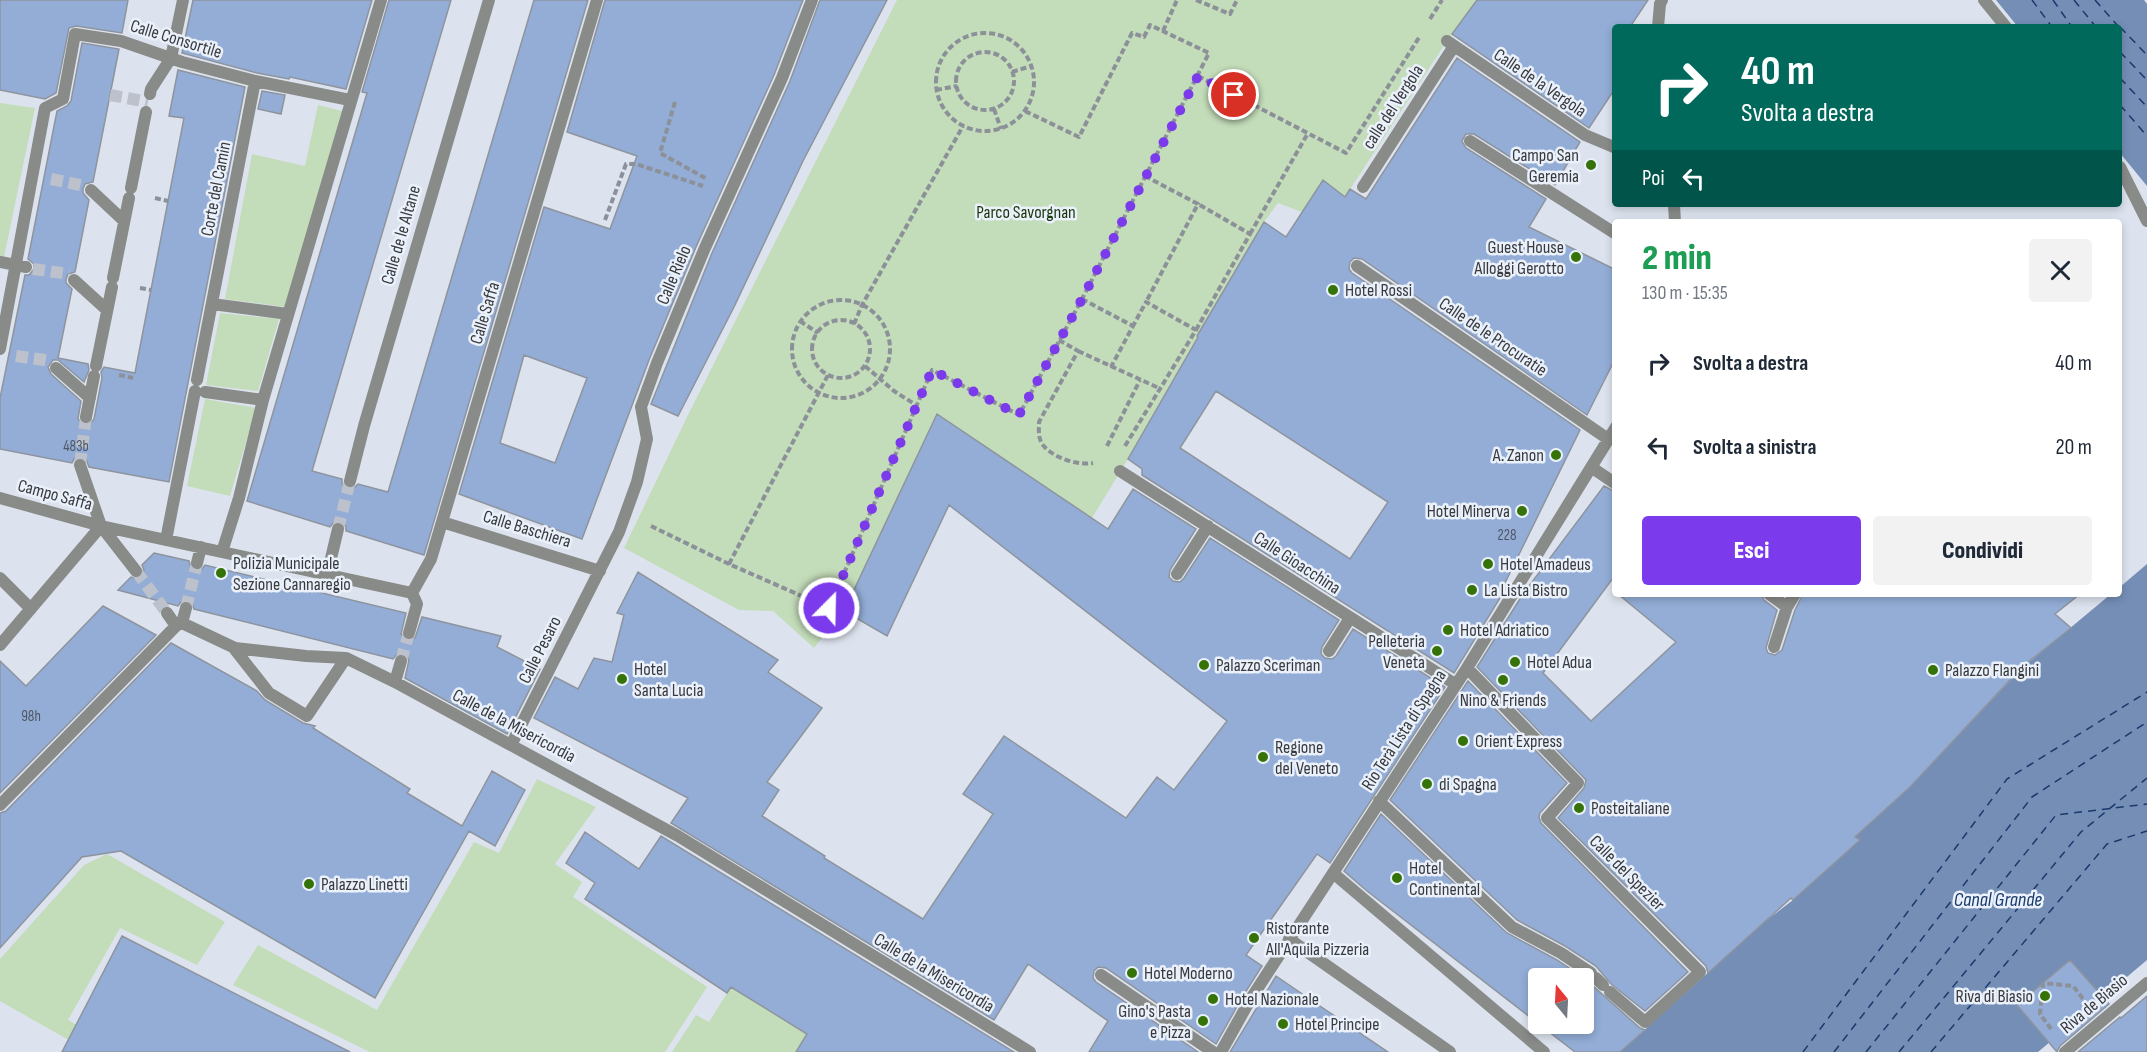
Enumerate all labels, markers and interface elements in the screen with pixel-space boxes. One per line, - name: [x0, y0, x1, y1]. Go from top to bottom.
- street label: Calle Consortile: [128, 15, 224, 63]
- street label: Calle de la Vergola: [1490, 44, 1590, 122]
- text: 40 m: [1741, 46, 1815, 97]
- icon: right: [1642, 48, 1720, 126]
- street label: calle del Vergola: [1358, 61, 1428, 153]
- pin: [1208, 69, 1259, 120]
- icon: arrive: [1217, 78, 1250, 111]
- text: Svolta a destra: [1741, 97, 1874, 129]
- street label: Corte del Camin: [197, 140, 235, 238]
- place label: Campo San Geremia: [1512, 145, 1579, 187]
- marker: Campo San Geremia: [1584, 158, 1598, 172]
- icon: left: [1677, 162, 1710, 195]
- text: Poi: [1642, 165, 1665, 192]
- street label: Calle de le Altane: [377, 183, 425, 287]
- park label: Parco Savorgnan: [976, 202, 1076, 223]
- place label: Guest House Alloggi Gerotto: [1473, 237, 1564, 279]
- text: 2 min: [1642, 237, 1712, 280]
- button: close: [2029, 239, 2092, 302]
- street label: Calle Rielo: [652, 242, 696, 308]
- marker: Guest House Alloggi Gerotto: [1569, 250, 1583, 264]
- street label: Calle Saffa: [466, 279, 504, 347]
- place label: Hotel Rossi: [1345, 280, 1412, 301]
- text: 130 m · 15:35: [1642, 281, 1728, 305]
- marker: Hotel Rossi: [1326, 283, 1340, 297]
- street label: Calle de le Procuratie: [1435, 293, 1551, 381]
- icon: right: [1642, 347, 1675, 380]
- text: Svolta a destra: [1693, 350, 1808, 377]
- text: 40 m: [2055, 350, 2092, 377]
- icon: left: [1642, 431, 1675, 464]
- text: Svolta a sinistra: [1693, 434, 1816, 461]
- text: 20 m: [2056, 434, 2092, 461]
- house number: 483b: [63, 437, 89, 456]
- place label: A. Zanon: [1492, 445, 1544, 466]
- marker: A. Zanon: [1549, 448, 1563, 462]
- street label: Campo Saffa: [15, 475, 95, 515]
- place label: Hotel Minerva: [1427, 501, 1510, 522]
- marker: Hotel Minerva: [1515, 504, 1529, 518]
- street label: Calle Baschiera: [480, 506, 574, 552]
- button: Esci: [1642, 516, 1861, 585]
- button: Condividi: [1873, 516, 2092, 585]
- house number: 228: [1498, 526, 1516, 545]
- street label: Calle Gioacchina: [1250, 527, 1344, 599]
- place label: Polizia Municipale Sezione Cannaregio: [233, 553, 351, 595]
- place label: Hotel Amadeus: [1500, 554, 1591, 575]
- marker: Hotel Amadeus: [1481, 557, 1495, 571]
- marker: Polizia Municipale Sezione Cannaregio: [214, 566, 228, 580]
- position arrow: [797, 576, 861, 640]
- place label: La Lista Bistro: [1484, 580, 1568, 601]
- marker: La Lista Bistro: [1465, 583, 1479, 597]
- street label: Calle Pesaro: [514, 613, 566, 687]
- place label: Hotel Adriatico: [1460, 620, 1549, 641]
- marker: Hotel Adriatico: [1441, 623, 1455, 637]
- place label: Pelleteria Veneta: [1368, 631, 1425, 673]
- marker: Pelleteria Veneta: [1430, 644, 1444, 658]
- place label: Hotel Adua: [1527, 652, 1592, 673]
- place label: Palazzo Sceriman: [1216, 655, 1320, 676]
- marker: Hotel Adua: [1508, 655, 1522, 669]
- marker: Palazzo Sceriman: [1197, 658, 1211, 672]
- place label: Hotel Santa Lucia: [634, 659, 703, 701]
- place label: Palazzo Flangini: [1945, 660, 2039, 681]
- marker: Palazzo Flangini: [1926, 663, 1940, 677]
- street label: Rio Terà Lista di Spagna: [1357, 666, 1451, 794]
- marker: Hotel Santa Lucia: [615, 672, 629, 686]
- marker: Nino & Friends: [1496, 673, 1510, 687]
- street label: Calle de la Misericordia: [449, 685, 579, 767]
- place label: Nino & Friends: [1460, 690, 1546, 711]
- house number: 98h: [21, 707, 41, 726]
- place label: Orient Express: [1475, 731, 1562, 752]
- marker: Orient Express: [1456, 734, 1470, 748]
- place label: Regione del Veneto: [1275, 737, 1338, 779]
- marker: Regione del Veneto: [1256, 750, 1270, 764]
- place label: di Spagna: [1439, 774, 1497, 795]
- marker: di Spagna: [1420, 777, 1434, 791]
- place label: Posteitaliane: [1591, 798, 1670, 819]
- marker: Posteitaliane: [1572, 801, 1586, 815]
- street label: Calle del Spezier: [1585, 831, 1669, 915]
- place label: Hotel Continental: [1409, 858, 1480, 900]
- marker: Hotel Continental: [1390, 871, 1404, 885]
- place label: Palazzo Linetti: [321, 874, 408, 895]
- marker: Palazzo Linetti: [302, 877, 316, 891]
- water label: Canal Grande: [1954, 888, 2042, 912]
- place label: Ristorante All'Aquila Pizzeria: [1265, 918, 1369, 960]
- street label: Calle de la Misericordia: [870, 929, 998, 1017]
- marker: Ristorante All'Aquila Pizzeria: [1247, 931, 1261, 945]
- place label: Hotel Moderno: [1144, 963, 1233, 984]
- marker: Hotel Moderno: [1125, 966, 1139, 980]
- north arrow: [1528, 968, 1594, 1034]
- map controls: [1528, 968, 1594, 1034]
- street label: Riva de Biasio: [2056, 970, 2132, 1038]
- place label: Riva di Biasio: [1956, 986, 2033, 1007]
- place label: Hotel Nazionale: [1225, 989, 1319, 1010]
- marker: Riva di Biasio: [2038, 989, 2052, 1003]
- marker: Hotel Nazionale: [1206, 992, 1220, 1006]
- place label: Gino's Pasta e Pizza: [1118, 1001, 1191, 1043]
- marker: Gino's Pasta e Pizza: [1196, 1014, 1210, 1028]
- place label: Hotel Principe: [1295, 1014, 1379, 1035]
- marker: Hotel Principe: [1276, 1017, 1290, 1031]

